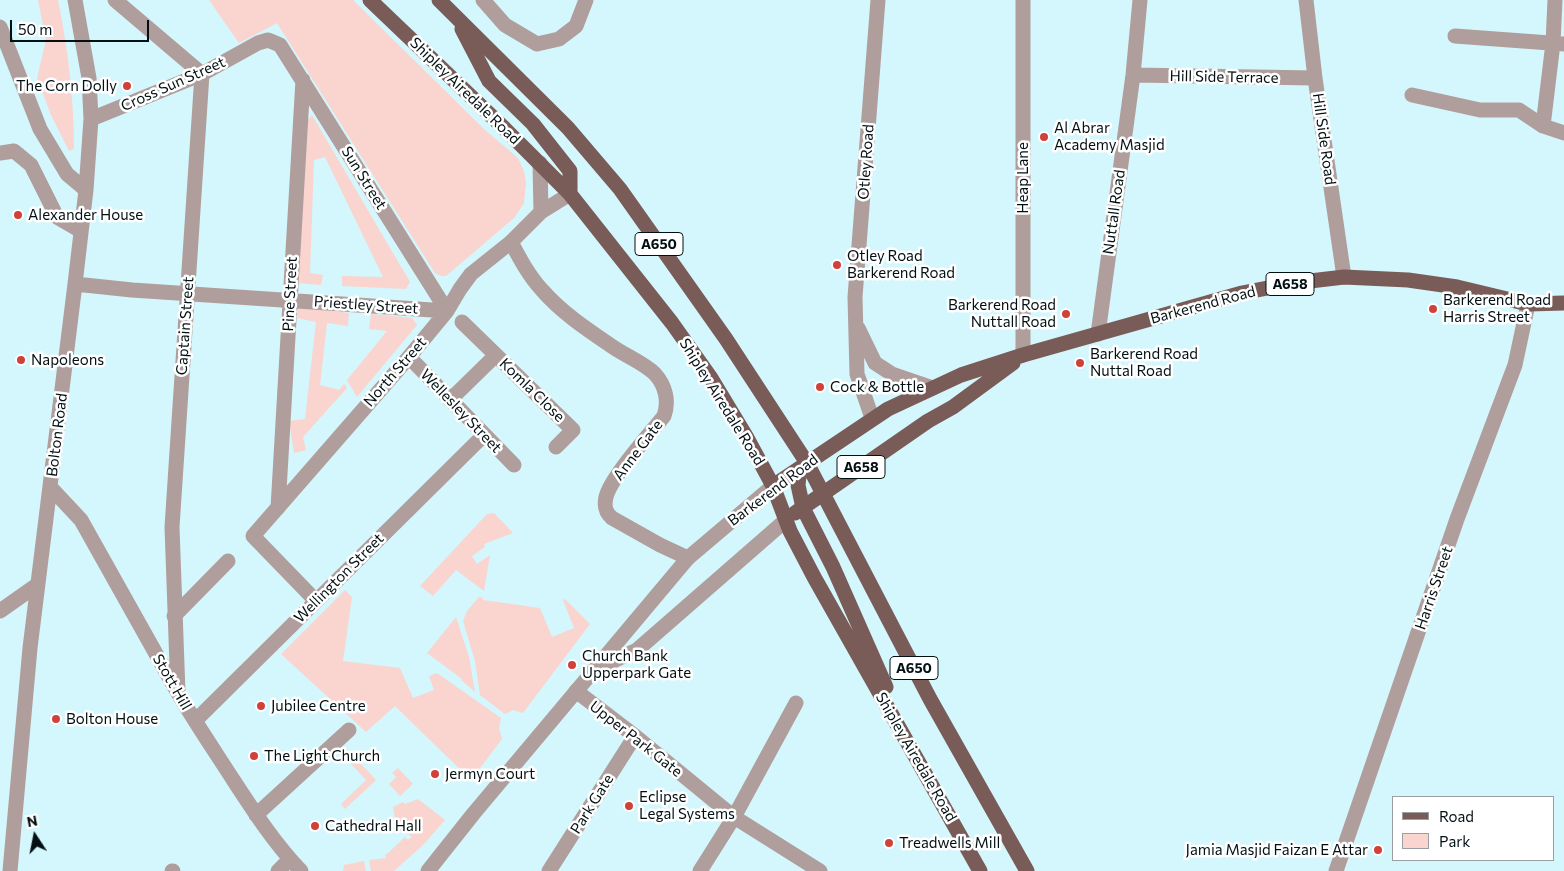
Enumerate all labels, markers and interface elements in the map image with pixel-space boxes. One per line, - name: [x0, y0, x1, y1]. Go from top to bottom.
- scale bar: [12, 10, 151, 42]
- text: 50 m: [18, 20, 52, 38]
- street label: Shipley Airedale Road: [406, 34, 524, 148]
- street label: Cross Sun Street: [118, 53, 228, 115]
- street label: Hill Side Terrace: [1169, 67, 1279, 87]
- place label: The Corn Dolly: [16, 77, 117, 95]
- marker: The Corn Dolly: [121, 80, 133, 92]
- street label: Hill Side Road: [1309, 92, 1339, 186]
- place label: Al Abrar Academy Masjid: [1054, 119, 1165, 154]
- street label: Otley Road: [854, 124, 878, 200]
- marker: Al Abrar Academy Masjid: [1038, 131, 1050, 143]
- street label: Heap Lane: [1014, 142, 1032, 214]
- street label: Sun Street: [338, 143, 390, 213]
- street label: Nuttall Road: [1099, 168, 1129, 256]
- place label: Alexander House: [28, 206, 143, 224]
- marker: Alexander House: [12, 209, 24, 221]
- road number: A650: [635, 232, 683, 255]
- place label: Otley Road Barkerend Road: [847, 247, 955, 282]
- street label: Pine Street: [279, 256, 301, 332]
- marker: Otley Road Barkerend Road: [831, 259, 843, 271]
- road number: A658: [1266, 272, 1314, 296]
- street label: Captain Street: [173, 276, 197, 376]
- street label: Barkerend Road: [1148, 282, 1258, 328]
- place label: Barkerend Road Harris Street: [1443, 291, 1551, 326]
- street label: Priestley Street: [313, 292, 419, 318]
- place label: Barkerend Road Nuttall Road: [948, 296, 1056, 331]
- marker: Barkerend Road Harris Street: [1427, 303, 1439, 315]
- marker: Barkerend Road Nuttall Road: [1060, 308, 1072, 320]
- street label: North Street: [360, 334, 430, 410]
- street label: Shipley Airedale Road: [676, 335, 768, 469]
- place label: Barkerend Road Nuttal Road: [1090, 345, 1198, 380]
- place label: Napoleons: [31, 351, 104, 369]
- marker: Napoleons: [15, 354, 27, 366]
- street label: Komla Close: [496, 354, 568, 426]
- marker: Barkerend Road Nuttal Road: [1074, 357, 1086, 369]
- street label: Wellesley Street: [417, 366, 505, 456]
- place label: Cock & Bottle: [830, 378, 924, 396]
- marker: Cock & Bottle: [814, 381, 826, 393]
- street label: Bolton Road: [43, 392, 71, 478]
- street label: Anne Gate: [609, 416, 667, 484]
- street label: Barkerend Road: [724, 450, 822, 530]
- road number: A658: [837, 456, 885, 478]
- street label: Wellington Street: [290, 529, 388, 627]
- street label: Harris Street: [1411, 544, 1457, 632]
- place label: Church Bank Upperpark Gate: [582, 647, 691, 682]
- street label: Stott Hill: [149, 651, 195, 713]
- road number: A650: [890, 656, 938, 680]
- marker: Church Bank Upperpark Gate: [566, 659, 578, 671]
- street label: Shipley Airedale Road: [872, 689, 960, 825]
- place label: Jubilee Centre: [271, 697, 366, 715]
- street label: Upper Park Gate: [586, 697, 686, 781]
- marker: Jubilee Centre: [255, 700, 267, 712]
- place label: Bolton House: [66, 710, 158, 728]
- marker: Bolton House: [50, 713, 62, 725]
- place label: The Light Church: [264, 747, 380, 765]
- marker: The Light Church: [248, 750, 260, 762]
- place label: Jermyn Court: [445, 765, 535, 783]
- marker: Jermyn Court: [429, 768, 441, 780]
- street label: Park Gate: [567, 771, 617, 837]
- place label: Eclipse Legal Systems: [639, 788, 735, 823]
- legend: [1392, 796, 1554, 861]
- marker: Eclipse Legal Systems: [623, 800, 635, 812]
- text: Road: [1439, 807, 1474, 825]
- north arrow: [10, 811, 60, 861]
- text: N: [25, 811, 39, 830]
- place label: Cathedral Hall: [325, 817, 422, 835]
- marker: Cathedral Hall: [309, 820, 321, 832]
- text: Park: [1439, 832, 1470, 850]
- place label: Treadwells Mill: [899, 834, 1000, 852]
- marker: Treadwells Mill: [883, 837, 895, 849]
- place label: Jamia Masjid Faizan E Attar: [1186, 841, 1368, 859]
- marker: Jamia Masjid Faizan E Attar: [1372, 844, 1384, 856]

